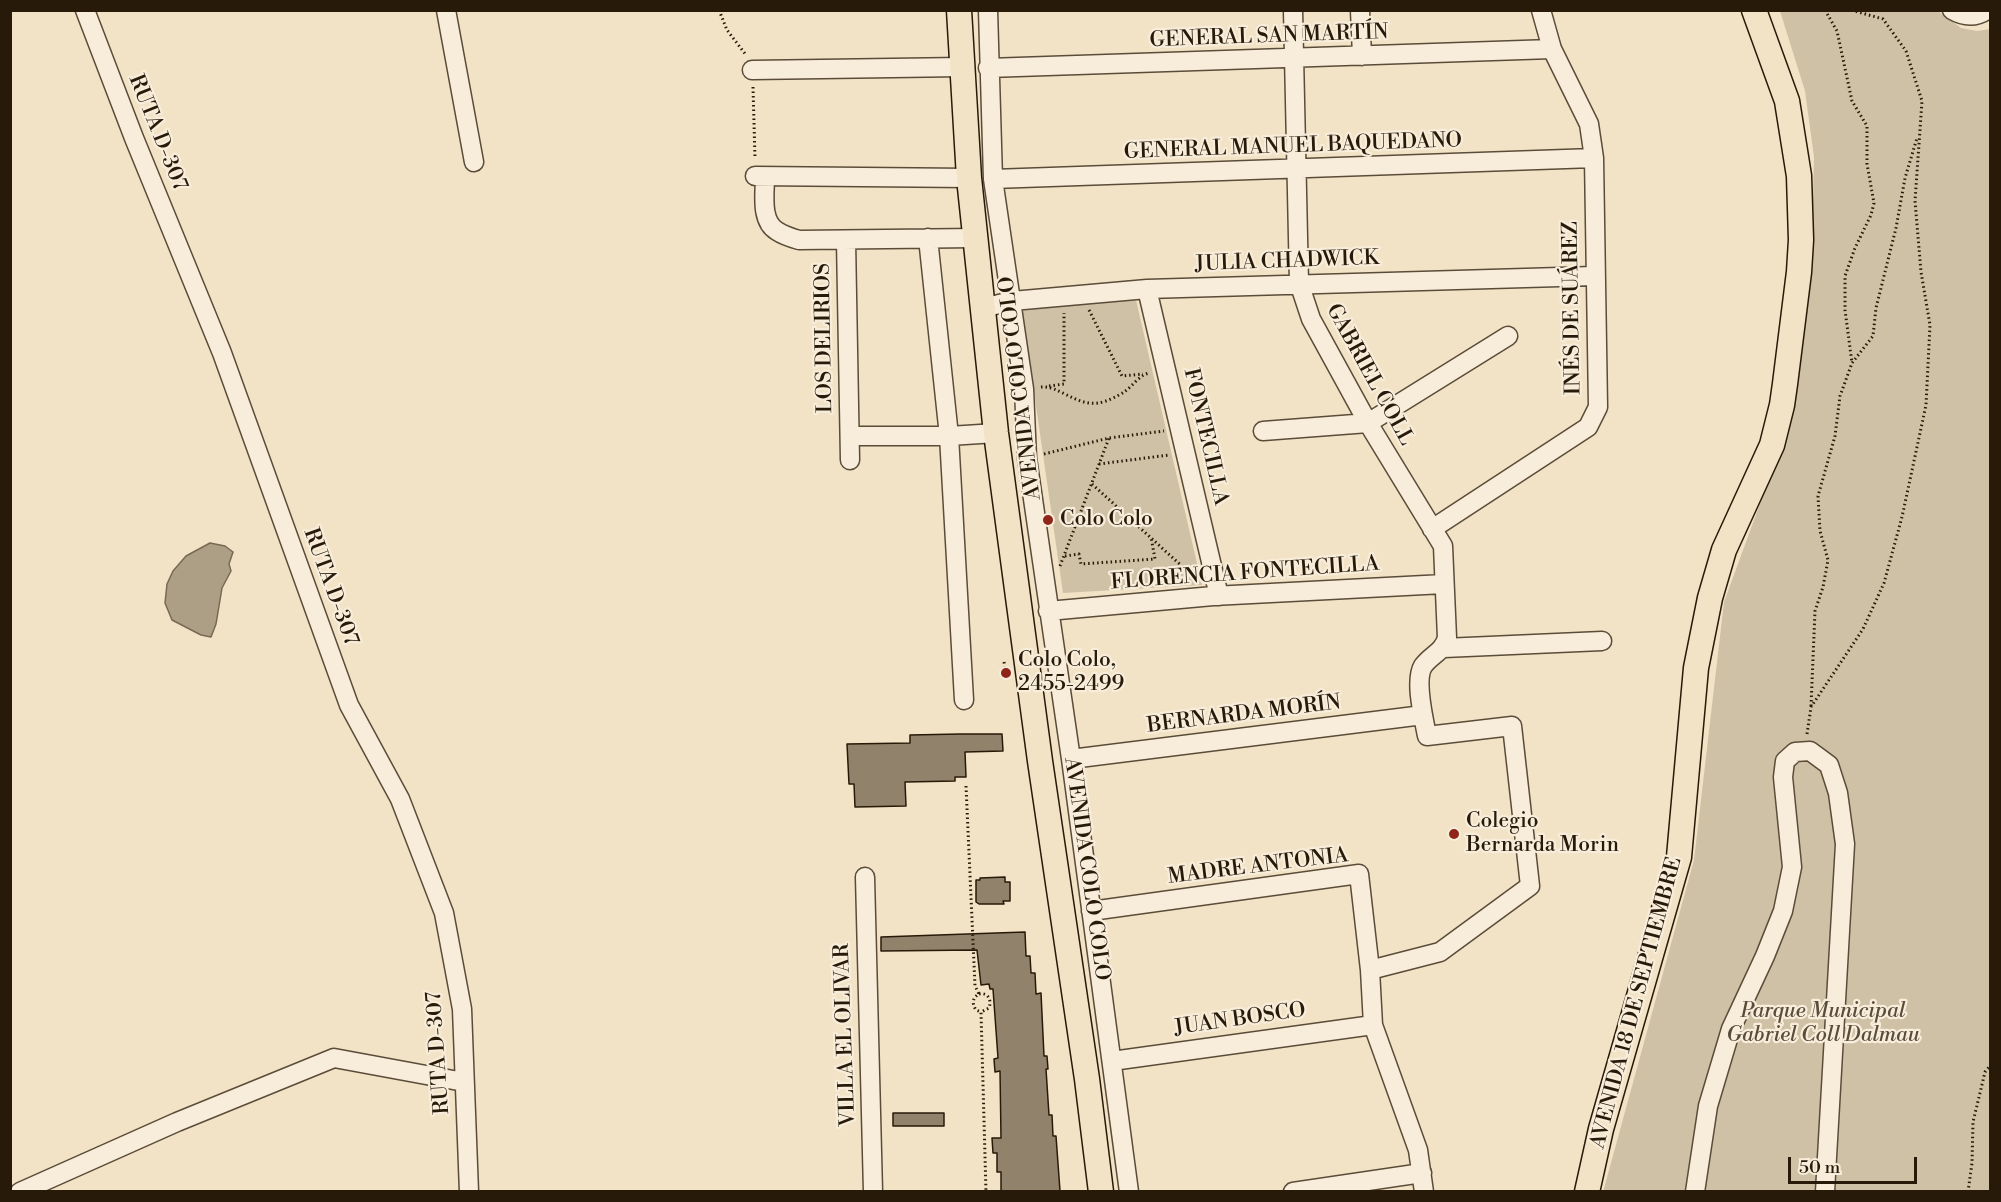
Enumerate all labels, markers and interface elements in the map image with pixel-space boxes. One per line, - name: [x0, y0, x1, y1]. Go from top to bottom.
- street label: GENERAL SAN MARTÍN: [1149, 20, 1389, 54]
- street label: RUTA D-307: [122, 71, 192, 195]
- street label: GENERAL MANUEL BAQUEDANO: [1123, 129, 1463, 165]
- street label: INÉS DE SUÁREZ: [1559, 221, 1587, 395]
- street label: JULIA CHADWICK: [1195, 246, 1379, 278]
- street label: LOS DELIRIOS: [811, 263, 839, 413]
- street label: AVENIDA COLO COLO: [995, 275, 1047, 501]
- street label: GABRIEL COLL: [1320, 300, 1418, 450]
- street label: FONTECILLA: [1177, 366, 1233, 508]
- place label: Colo Colo: [1060, 507, 1153, 533]
- marker: Colo Colo: [1041, 513, 1055, 527]
- street label: RUTA D-307: [297, 525, 363, 649]
- street label: FLORENCIA FONTECILLA: [1110, 552, 1380, 596]
- place label: Colo Colo, 2455-2499: [1018, 648, 1124, 698]
- marker: Colo Colo, 2455-2499: [999, 666, 1013, 680]
- street label: BERNARDA MORÍN: [1146, 691, 1342, 739]
- street label: AVENIDA COLO COLO: [1058, 756, 1114, 982]
- place label: Colegio Bernarda Morin: [1466, 809, 1619, 859]
- marker: Colegio Bernarda Morin: [1447, 827, 1461, 841]
- street label: MADRE ANTONIA: [1166, 843, 1350, 891]
- street label: AVENIDA 18 DE SEPTIEMBRE: [1586, 854, 1688, 1152]
- street label: VILLA EL OLIVAR: [830, 943, 862, 1127]
- street label: RUTA D-307: [422, 991, 456, 1115]
- street label: JUAN BOSCO: [1173, 998, 1307, 1042]
- park label: Parque Municipal Gabriel Coll Dalmau: [1726, 999, 1920, 1049]
- scale bar: [1791, 1145, 1920, 1183]
- text: 50 m: [1799, 1156, 1840, 1179]

